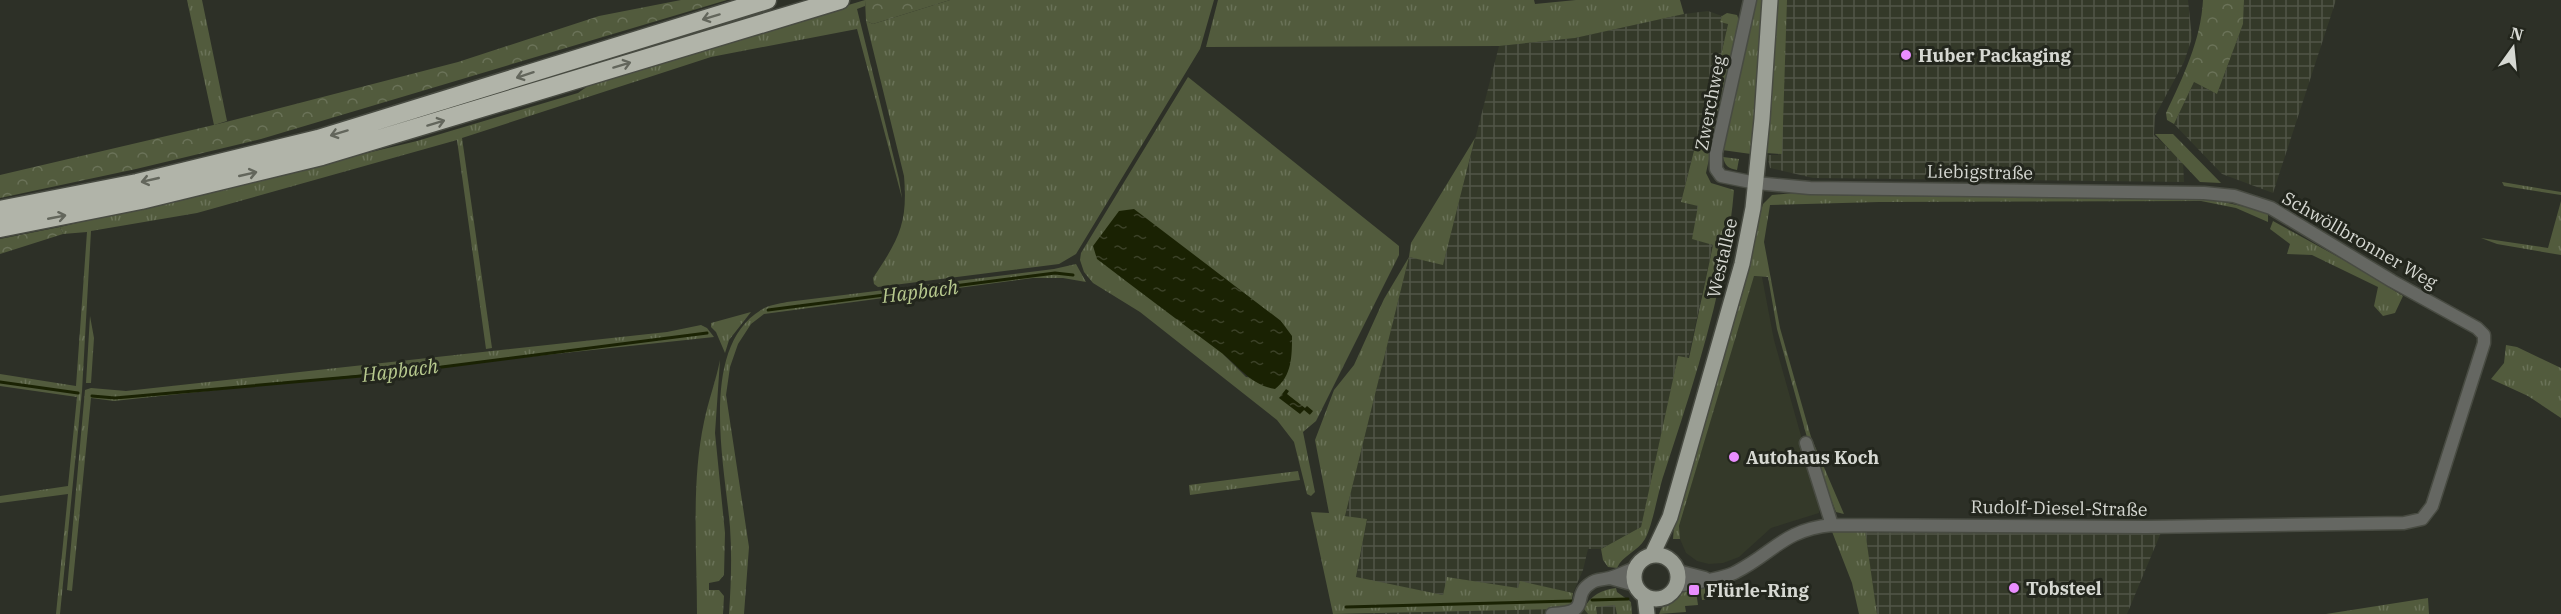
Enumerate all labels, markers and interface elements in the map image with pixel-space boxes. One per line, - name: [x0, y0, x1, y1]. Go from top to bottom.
- one-way arrow: [702, 12, 721, 23]
- north arrow: [2483, 18, 2543, 78]
- text: N: [2508, 22, 2526, 45]
- place label: Huber Packaging: [1918, 44, 2072, 67]
- marker: Huber Packaging: [1899, 48, 1913, 62]
- street label: Zwerchweg: [1690, 53, 1731, 152]
- one-way arrow: [612, 59, 631, 70]
- one-way arrow: [516, 71, 535, 82]
- one-way arrow: [426, 117, 445, 128]
- one-way arrow: [330, 128, 349, 139]
- street label: Liebigstraße: [1927, 160, 2033, 184]
- one-way arrow: [238, 168, 257, 180]
- one-way arrow: [140, 175, 159, 187]
- street label: Schwöllbronner Weg: [2278, 186, 2442, 294]
- one-way arrow: [48, 211, 67, 223]
- street label: Westallee: [1702, 216, 1742, 300]
- water label: Hapbach: [879, 273, 960, 309]
- water label: Hapbach: [359, 352, 440, 388]
- place label: Autohaus Koch: [1746, 446, 1879, 469]
- marker: Autohaus Koch: [1727, 450, 1741, 464]
- street label: Rudolf-Diesel-Straße: [1970, 495, 2148, 521]
- place label: Tobsteel: [2026, 577, 2102, 600]
- place label: Flürle-Ring: [1706, 579, 1809, 602]
- marker: Tobsteel: [2007, 581, 2021, 595]
- marker: Flürle-Ring: [1687, 583, 1701, 597]

